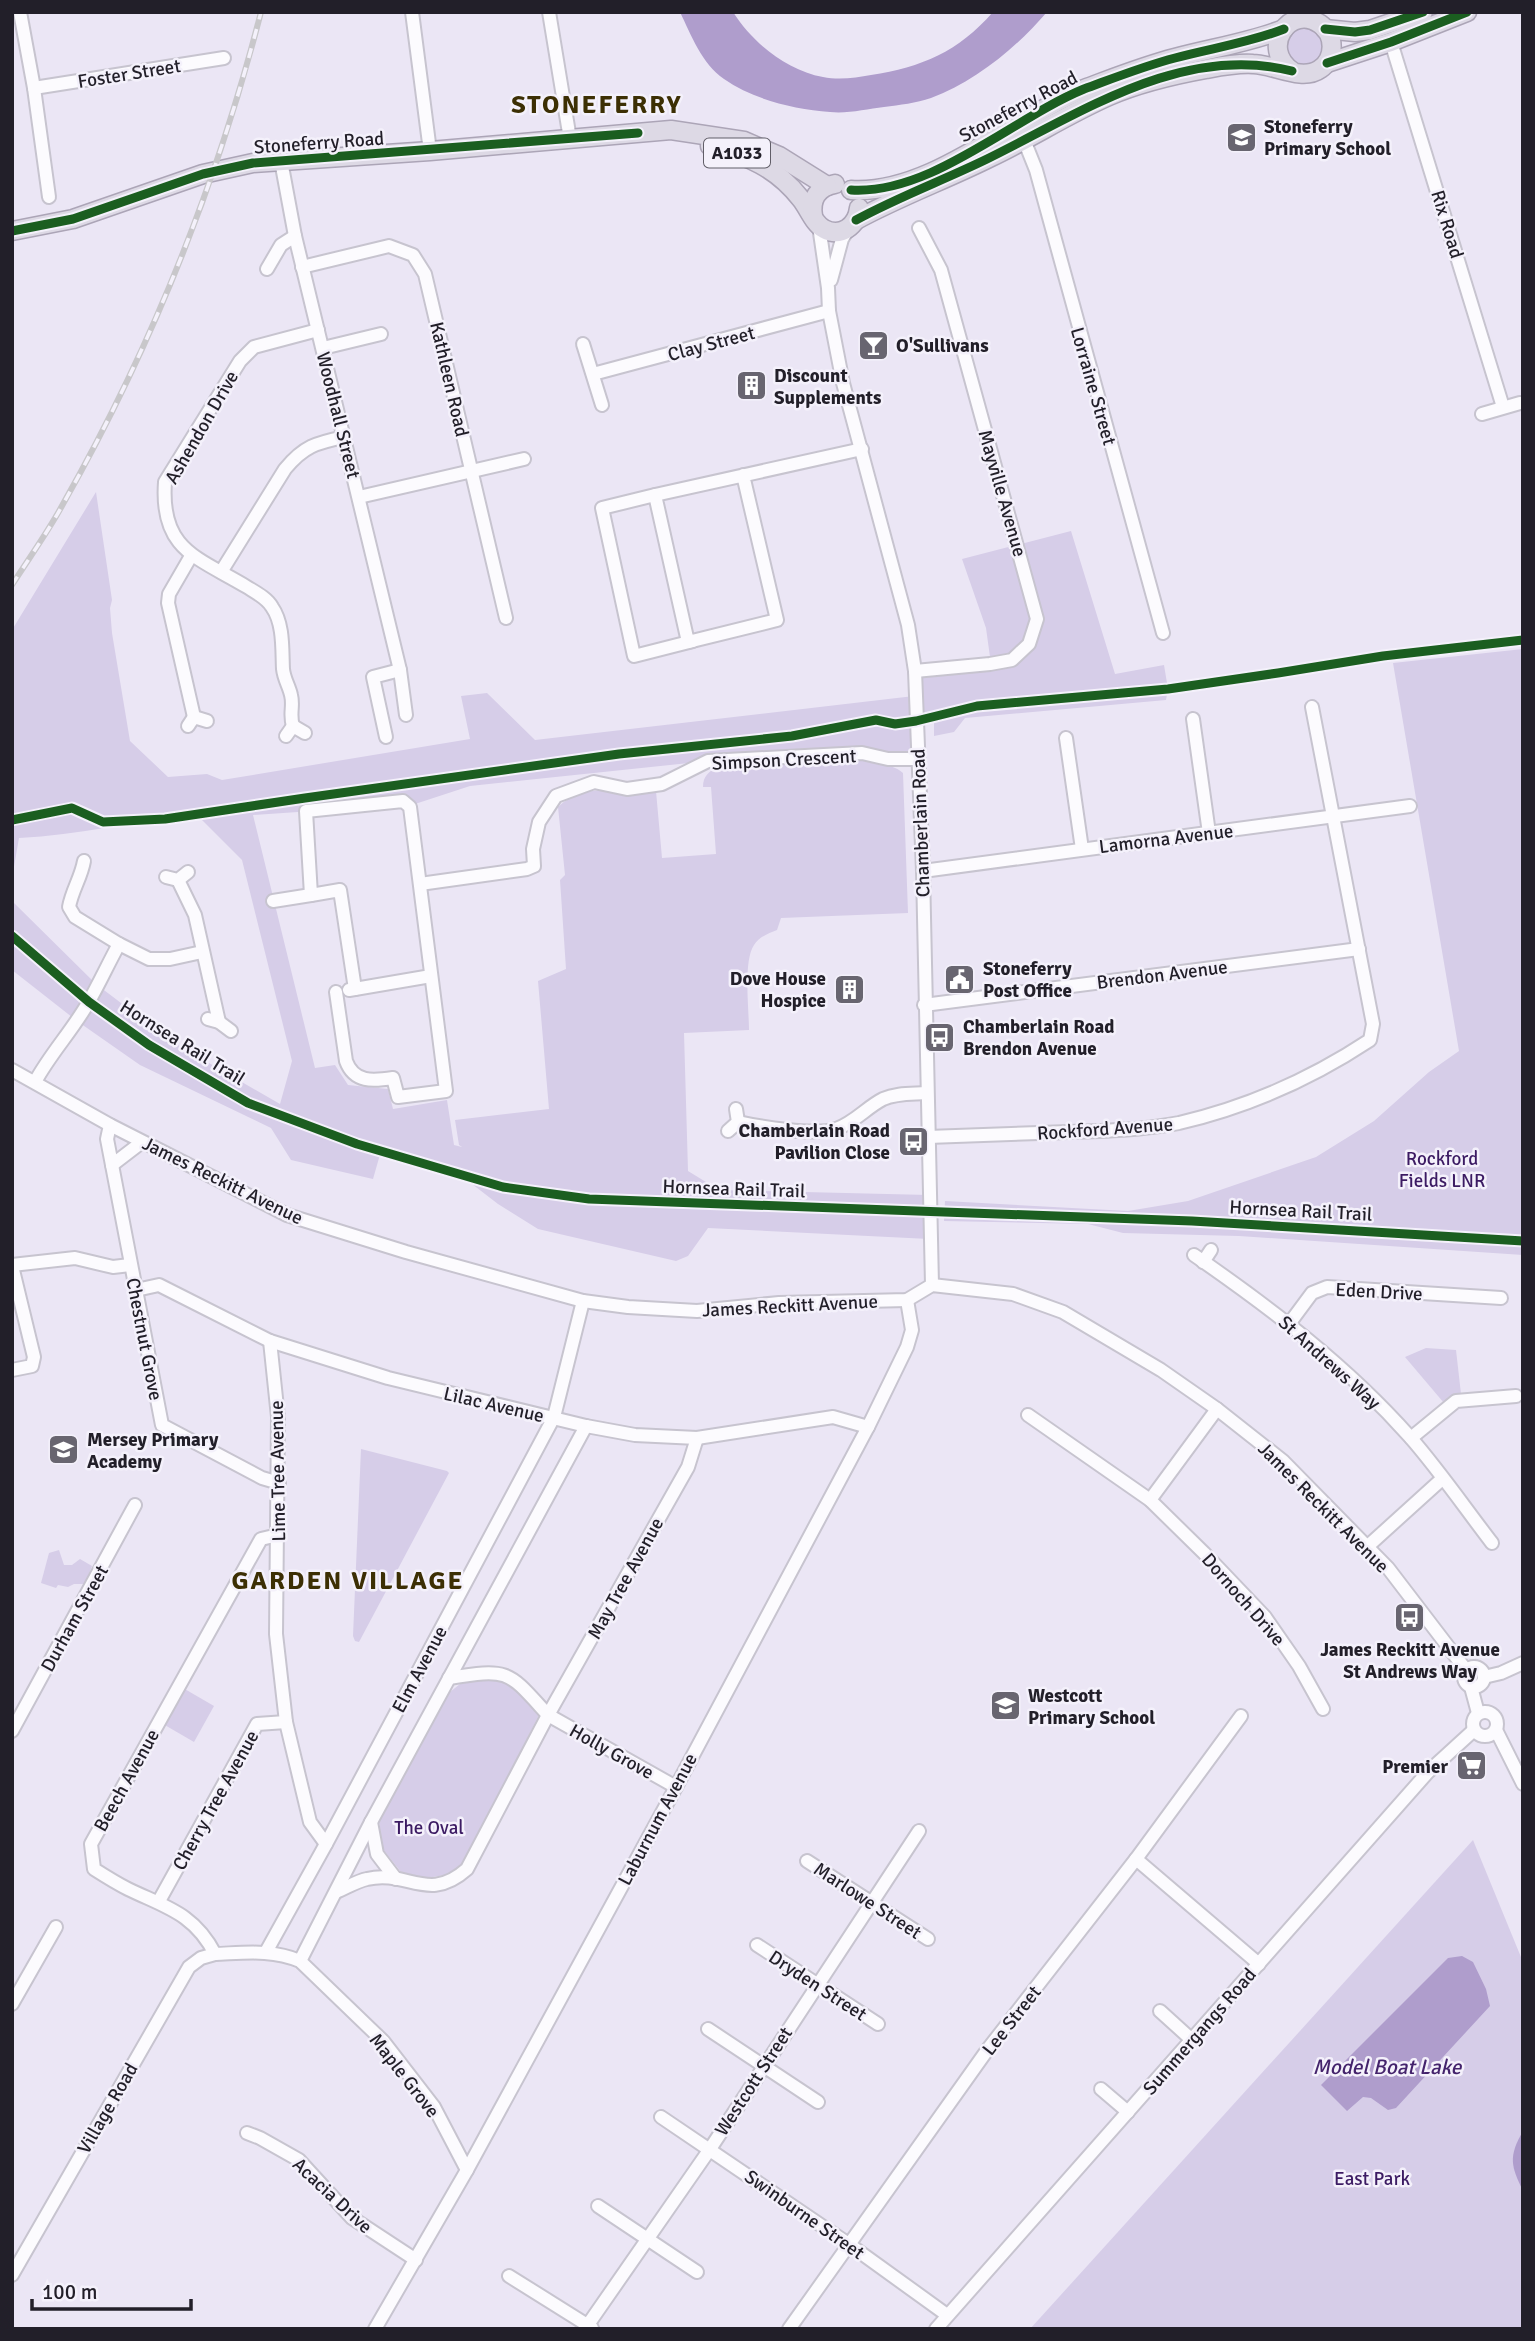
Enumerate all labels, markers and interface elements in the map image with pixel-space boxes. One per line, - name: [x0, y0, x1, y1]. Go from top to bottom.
- street label: Foster Street: [76, 54, 183, 94]
- street label: Stoneferry Road: [955, 66, 1082, 148]
- district label: STONEFERRY: [511, 89, 683, 121]
- place label: Stoneferry Primary School: [1264, 115, 1391, 161]
- school or university icon: Stoneferry Primary School: [1224, 120, 1258, 154]
- street label: Stoneferry Road: [253, 126, 385, 160]
- road number: A1033: [704, 138, 770, 168]
- street label: Rix Road: [1425, 187, 1469, 261]
- street label: Kathleen Road: [424, 319, 474, 439]
- street label: Clay Street: [665, 321, 758, 367]
- street label: Lorraine Street: [1065, 325, 1121, 448]
- bar icon: O'Sullivans: [856, 328, 890, 362]
- place label: O'Sullivans: [896, 334, 989, 358]
- street label: Woodhall Street: [311, 349, 365, 481]
- place label: Discount Supplements: [774, 364, 881, 410]
- street label: Ashendon Drive: [160, 366, 244, 489]
- building icon: Discount Supplements: [734, 369, 768, 403]
- street label: Mayville Avenue: [972, 427, 1032, 560]
- street label: Simpson Crescent: [711, 744, 857, 776]
- street label: Chamberlain Road: [906, 748, 936, 898]
- street label: Lamorna Avenue: [1098, 819, 1235, 859]
- street label: Brendon Avenue: [1095, 955, 1229, 995]
- place label: Stoneferry Post Office: [983, 957, 1072, 1003]
- public building icon: Stoneferry Post Office: [943, 962, 977, 996]
- place label: Dove House Hospice: [730, 967, 826, 1013]
- building icon: Dove House Hospice: [832, 972, 866, 1006]
- street label: Hornsea Rail Trail: [115, 995, 250, 1091]
- place label: Chamberlain Road Brendon Avenue: [963, 1015, 1114, 1061]
- bus stop icon: Chamberlain Road Brendon Avenue: [923, 1020, 957, 1054]
- street label: Rockford Avenue: [1036, 1112, 1174, 1146]
- place label: Chamberlain Road Pavilion Close: [739, 1119, 890, 1165]
- bus stop icon: Chamberlain Road Pavilion Close: [896, 1124, 930, 1158]
- street label: James Reckitt Avenue: [138, 1132, 307, 1230]
- park label: Rockford Fields LNR: [1399, 1147, 1485, 1193]
- street label: Hornsea Rail Trail: [662, 1175, 806, 1203]
- street label: Hornsea Rail Trail: [1229, 1195, 1373, 1227]
- street label: Chestnut Grove: [120, 1276, 168, 1403]
- street label: Eden Drive: [1335, 1278, 1423, 1306]
- street label: James Reckitt Avenue: [702, 1289, 878, 1323]
- street label: St Andrews Way: [1273, 1311, 1385, 1415]
- street label: Lilac Avenue: [441, 1382, 546, 1428]
- street label: Lime Tree Avenue: [265, 1400, 291, 1542]
- place label: Mersey Primary Academy: [87, 1428, 219, 1474]
- school or university icon: Mersey Primary Academy: [47, 1433, 81, 1467]
- street label: James Reckitt Avenue: [1253, 1437, 1394, 1578]
- street label: May Tree Avenue: [583, 1513, 669, 1644]
- street label: Dornoch Drive: [1196, 1548, 1290, 1651]
- street label: Durham Street: [36, 1561, 114, 1676]
- district label: GARDEN VILLAGE: [231, 1565, 465, 1597]
- bus stop icon: James Reckitt Avenue St Andrews Way: [1393, 1601, 1427, 1635]
- street label: Elm Avenue: [387, 1622, 453, 1717]
- place label: James Reckitt Avenue St Andrews Way: [1320, 1638, 1500, 1684]
- place label: Westcott Primary School: [1028, 1684, 1155, 1730]
- school or university icon: Westcott Primary School: [988, 1689, 1022, 1723]
- street label: Holly Grove: [565, 1719, 658, 1785]
- street label: Beech Avenue: [89, 1725, 165, 1836]
- street label: Cherry Tree Avenue: [167, 1726, 264, 1875]
- street label: Laburnum Avenue: [613, 1749, 703, 1890]
- supermarket icon: Premier: [1454, 1749, 1488, 1783]
- place label: Premier: [1382, 1755, 1448, 1779]
- park label: The Oval: [394, 1816, 464, 1840]
- street label: Marlowe Street: [809, 1857, 926, 1945]
- street label: Dryden Street: [764, 1945, 871, 2027]
- street label: Summergangs Road: [1138, 1963, 1262, 2100]
- street label: Lee Street: [977, 1981, 1047, 2060]
- street label: Westcott Street: [710, 2022, 798, 2141]
- street label: Maple Grove: [364, 2029, 445, 2123]
- water label: Model Boat Lake: [1313, 2054, 1463, 2080]
- street label: Village Road: [72, 2059, 144, 2158]
- street label: Acacia Drive: [287, 2153, 377, 2239]
- street label: Swinburne Street: [740, 2165, 869, 2265]
- park label: East Park: [1334, 2167, 1410, 2191]
- scale bar: [32, 2268, 191, 2312]
- text: 100 m: [42, 2279, 97, 2305]

